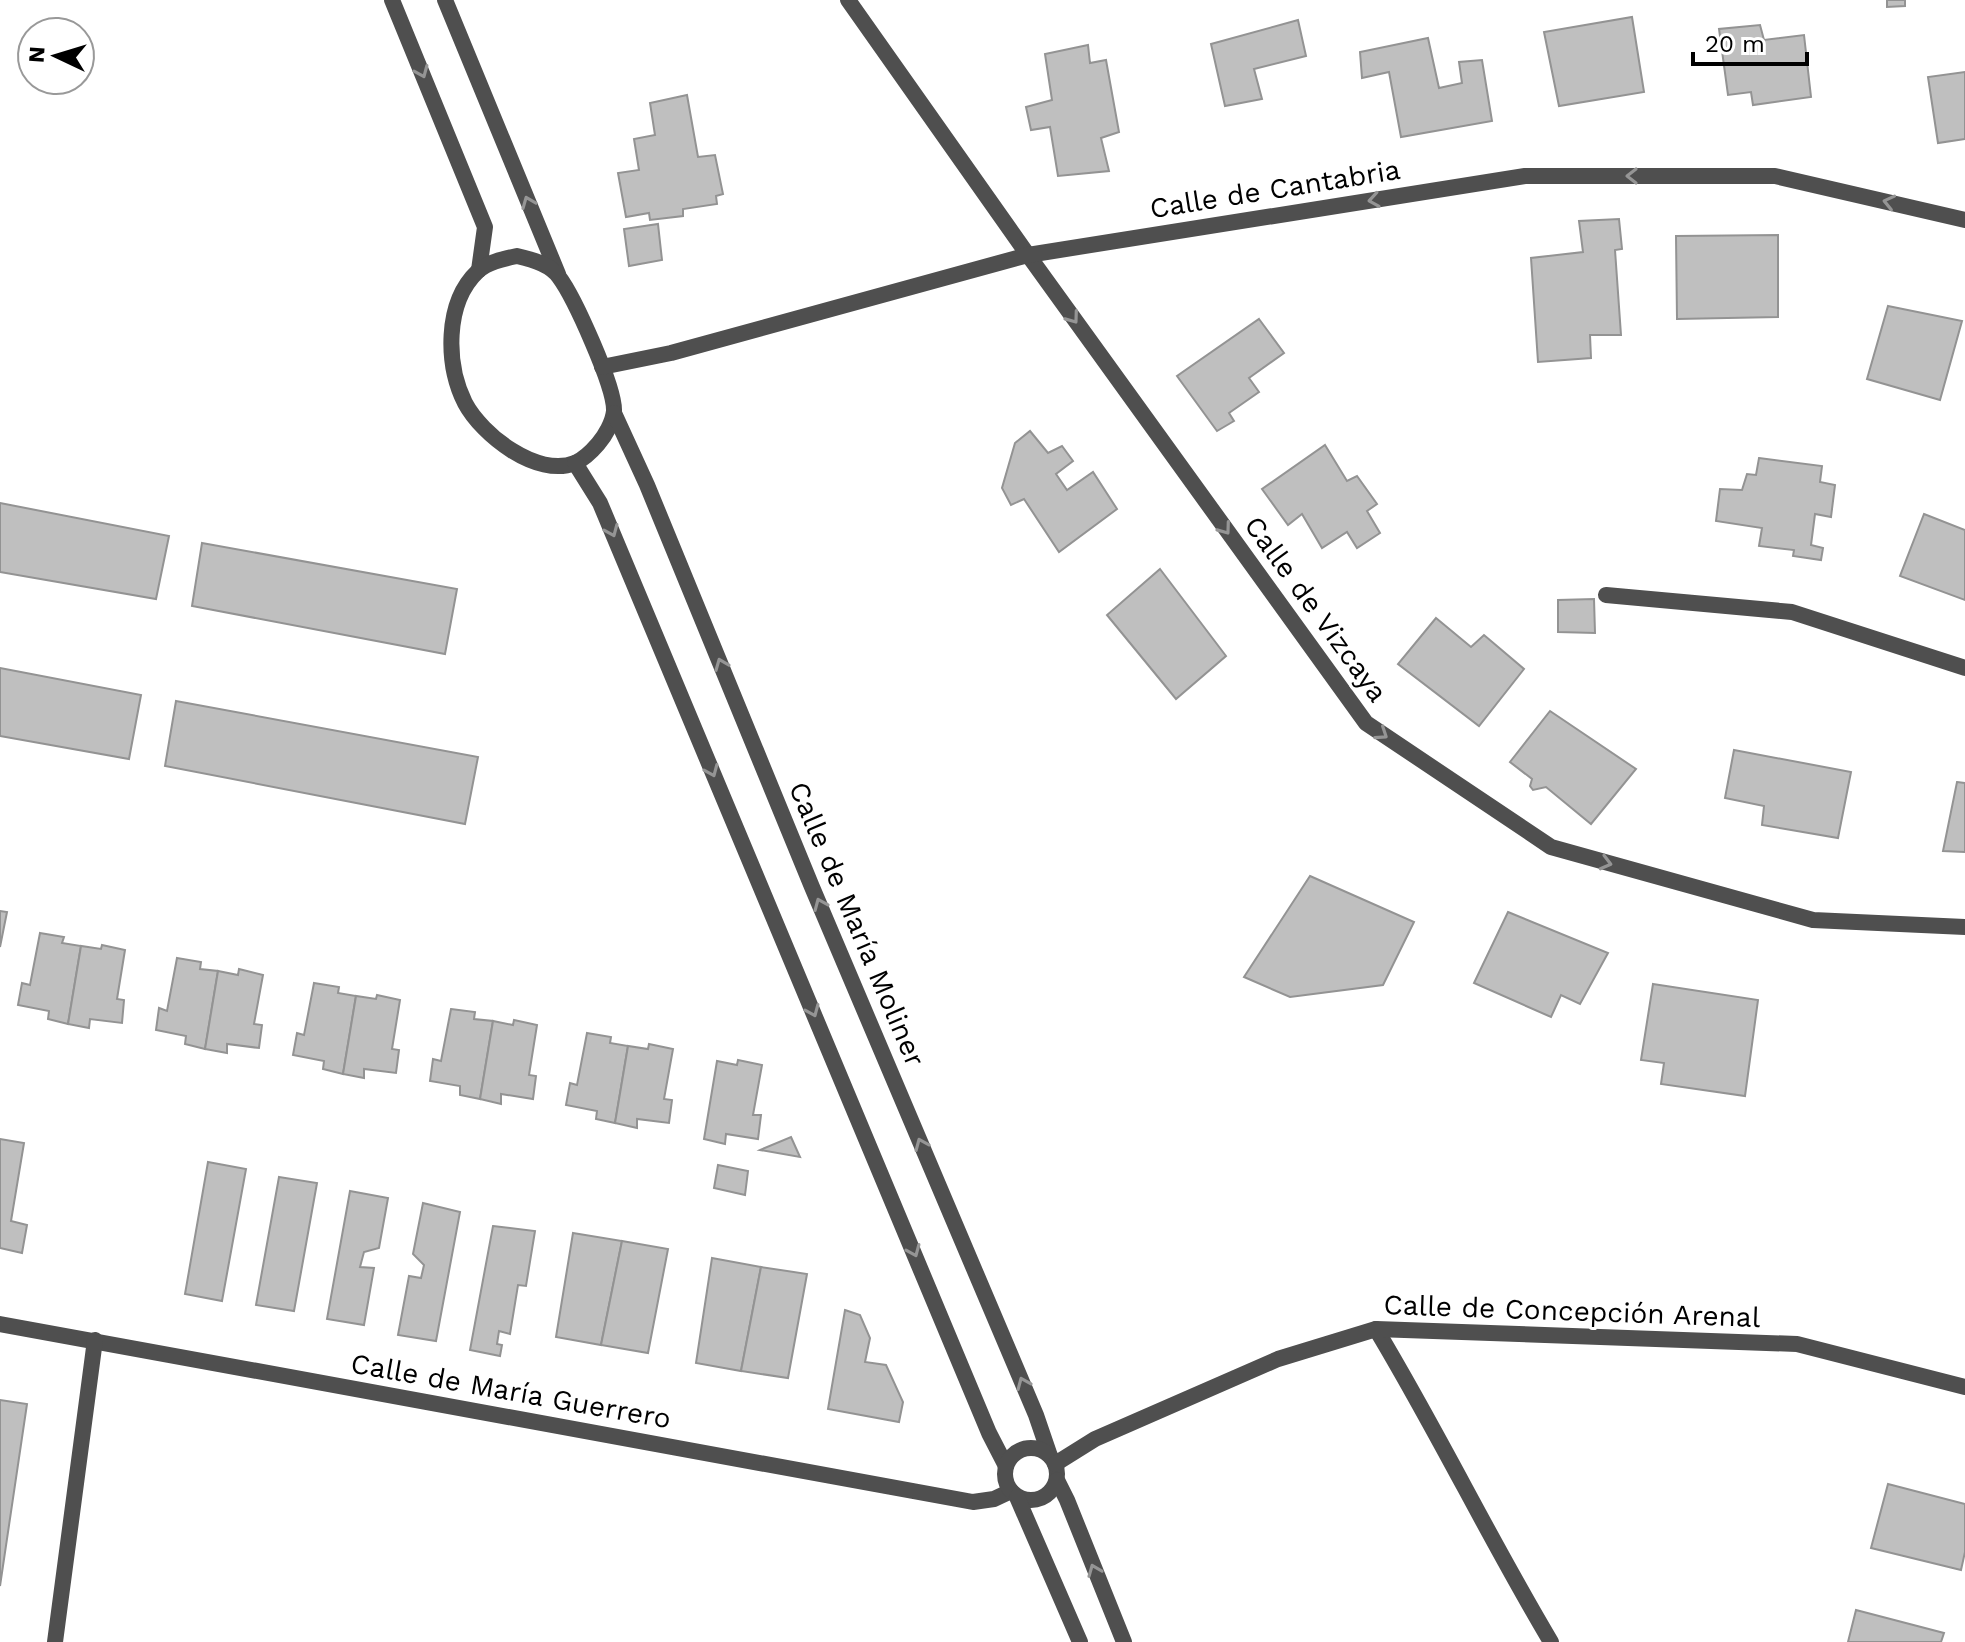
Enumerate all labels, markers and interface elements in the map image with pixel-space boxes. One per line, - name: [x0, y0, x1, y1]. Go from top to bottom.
- north arrow: [16, 16, 96, 96]
- scale bar: [1693, 16, 1807, 66]
- text: 20 m: [1705, 30, 1765, 58]
- text: N: [24, 46, 50, 64]
- one-way arrow: [413, 64, 429, 78]
- street label: Calle de Cantabria: [1147, 153, 1403, 225]
- one-way arrow: [1625, 167, 1638, 185]
- one-way arrow: [1367, 191, 1381, 208]
- one-way arrow: [1883, 195, 1896, 212]
- one-way arrow: [522, 196, 538, 210]
- one-way arrow: [1063, 309, 1078, 324]
- street label: Calle de Vizcaya: [1238, 510, 1394, 708]
- one-way arrow: [1216, 520, 1230, 534]
- one-way arrow: [602, 523, 619, 537]
- one-way arrow: [714, 658, 730, 672]
- one-way arrow: [1374, 725, 1388, 740]
- one-way arrow: [703, 763, 719, 777]
- street label: Calle de María Moliner: [782, 777, 932, 1071]
- one-way arrow: [1599, 853, 1613, 870]
- one-way arrow: [813, 898, 829, 913]
- one-way arrow: [804, 1003, 820, 1017]
- one-way arrow: [915, 1138, 931, 1152]
- one-way arrow: [904, 1243, 920, 1257]
- street label: Calle de Concepción Arenal: [1383, 1288, 1761, 1334]
- street label: Calle de María Guerrero: [348, 1347, 674, 1435]
- one-way arrow: [1016, 1377, 1032, 1391]
- one-way arrow: [1087, 1564, 1104, 1578]

